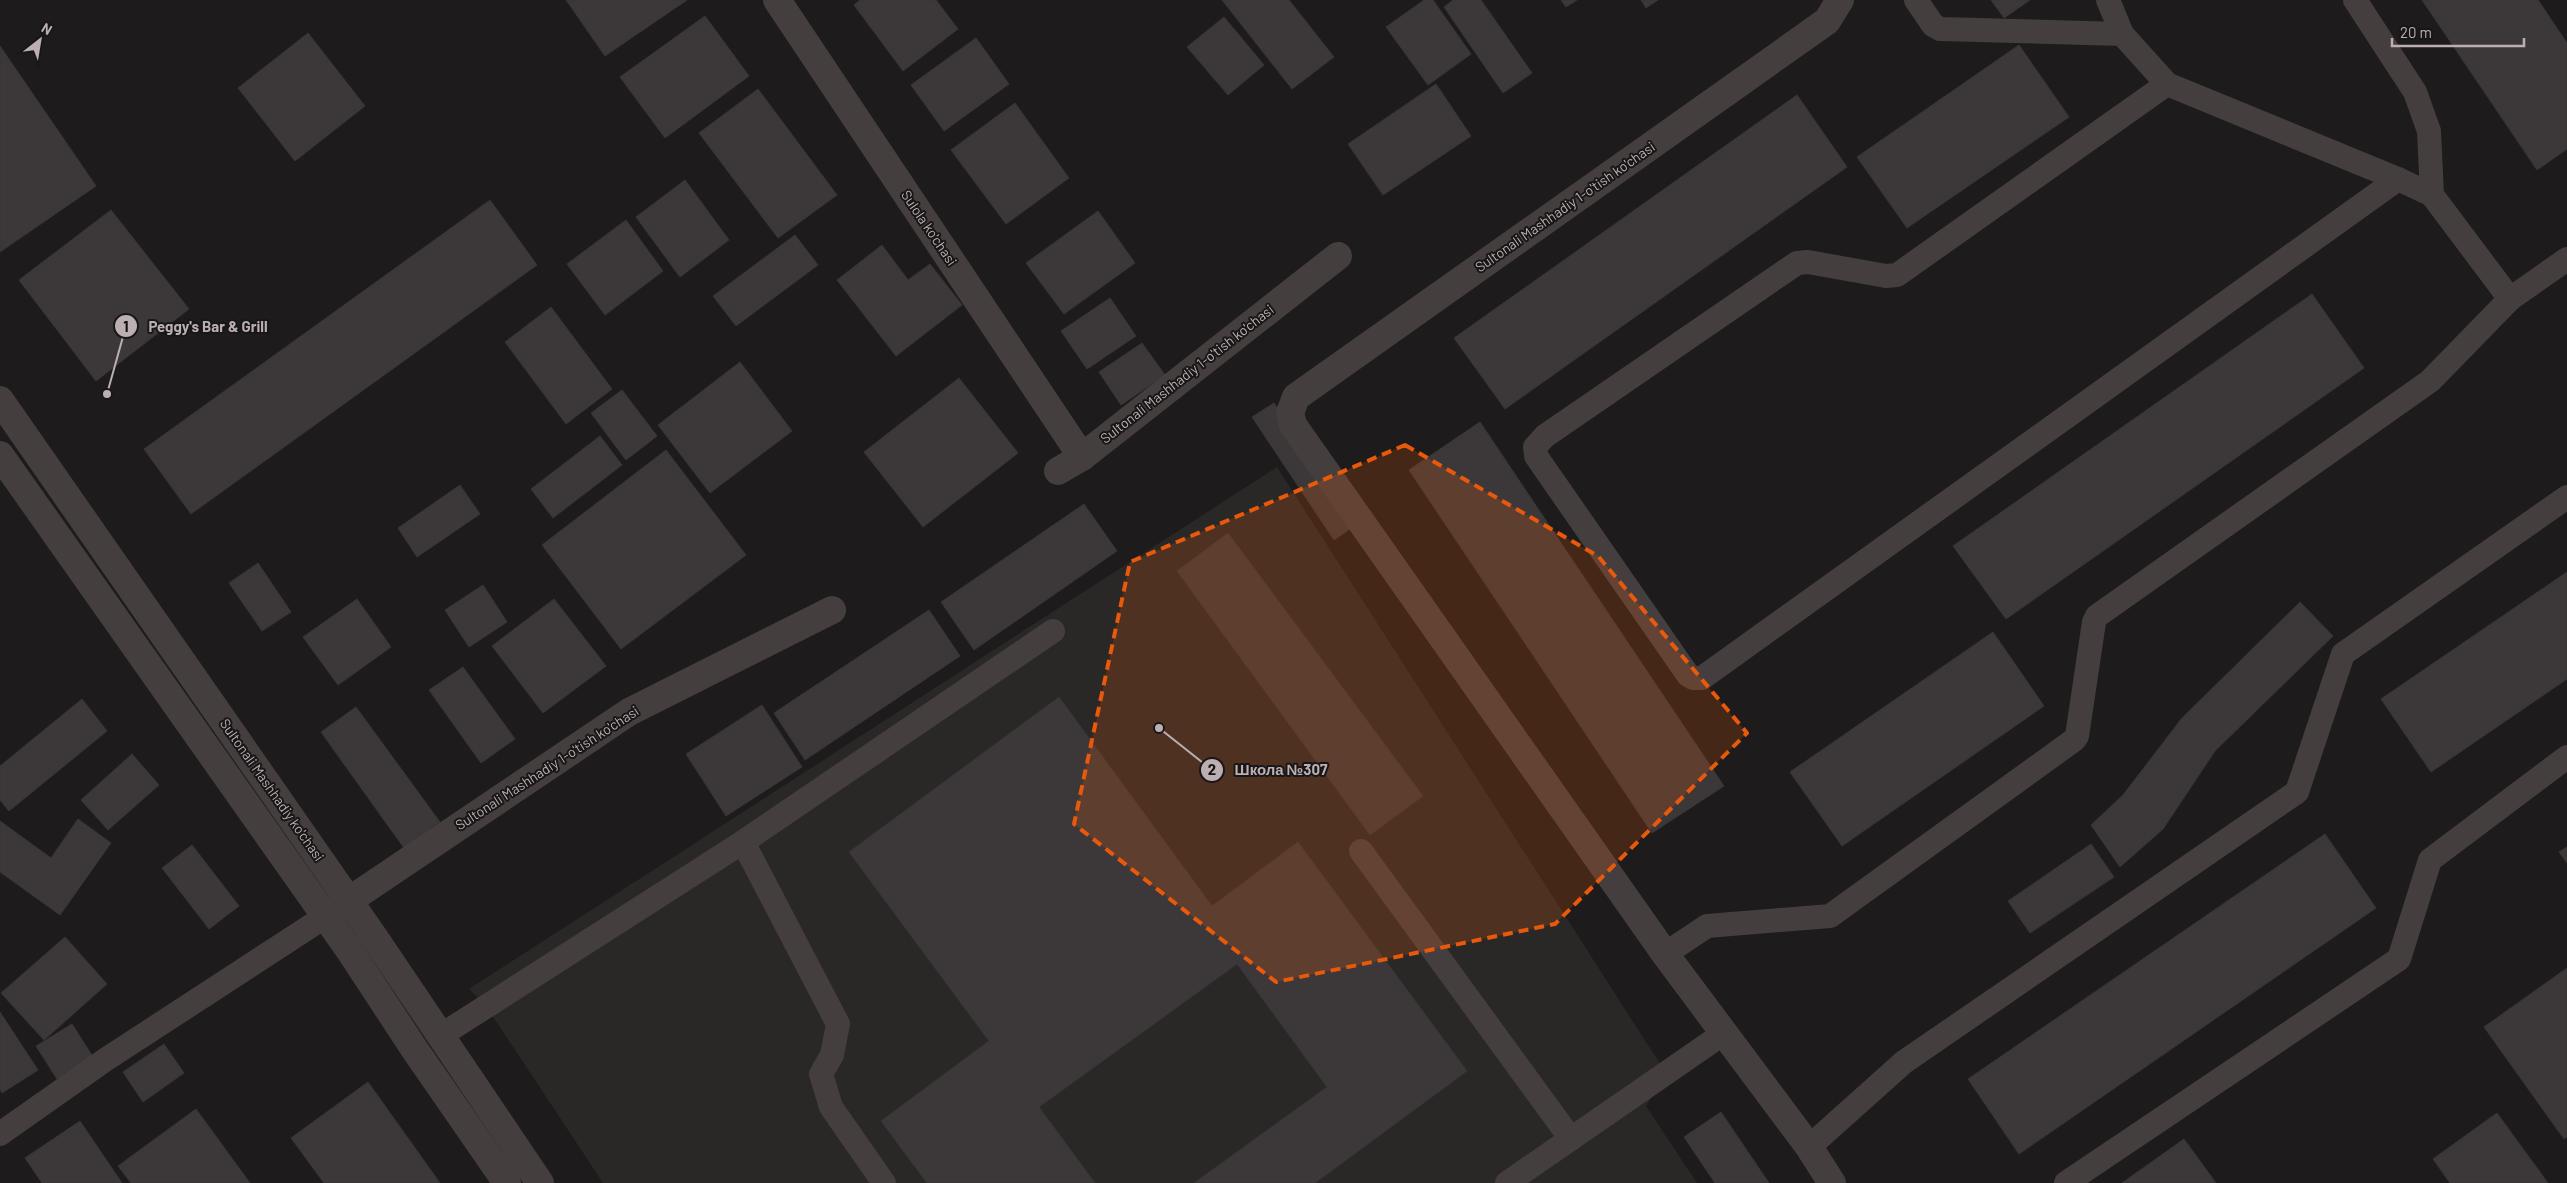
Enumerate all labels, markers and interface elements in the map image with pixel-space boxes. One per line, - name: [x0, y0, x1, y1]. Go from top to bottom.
- north arrow: [15, 15, 65, 65]
- scale bar: [2392, 15, 2524, 47]
- text: N: [39, 19, 55, 38]
- text: 20 m: [2400, 23, 2432, 41]
- street label: Sultonali Mashhadiy 1-o'tish ko'chasi: [1472, 138, 1658, 275]
- street label: Sulola ko'chasi: [898, 187, 961, 269]
- street label: Sultonali Mashhadiy 1-o'tish ko'chasi: [1097, 301, 1277, 447]
- callout: Peggy's Bar & Grill: [113, 311, 278, 341]
- text: 1: [123, 317, 129, 335]
- text: Peggy's Bar & Grill: [148, 317, 268, 335]
- street label: Sultonali Mashhadiy 1-o'tish ko'chasi: [452, 702, 642, 833]
- street label: Sultonali Mashhadiy ko'chasi: [217, 715, 328, 864]
- callout: Школа №307: [1199, 755, 1337, 785]
- text: 2: [1208, 760, 1216, 778]
- text: Школа №307: [1235, 760, 1328, 778]

